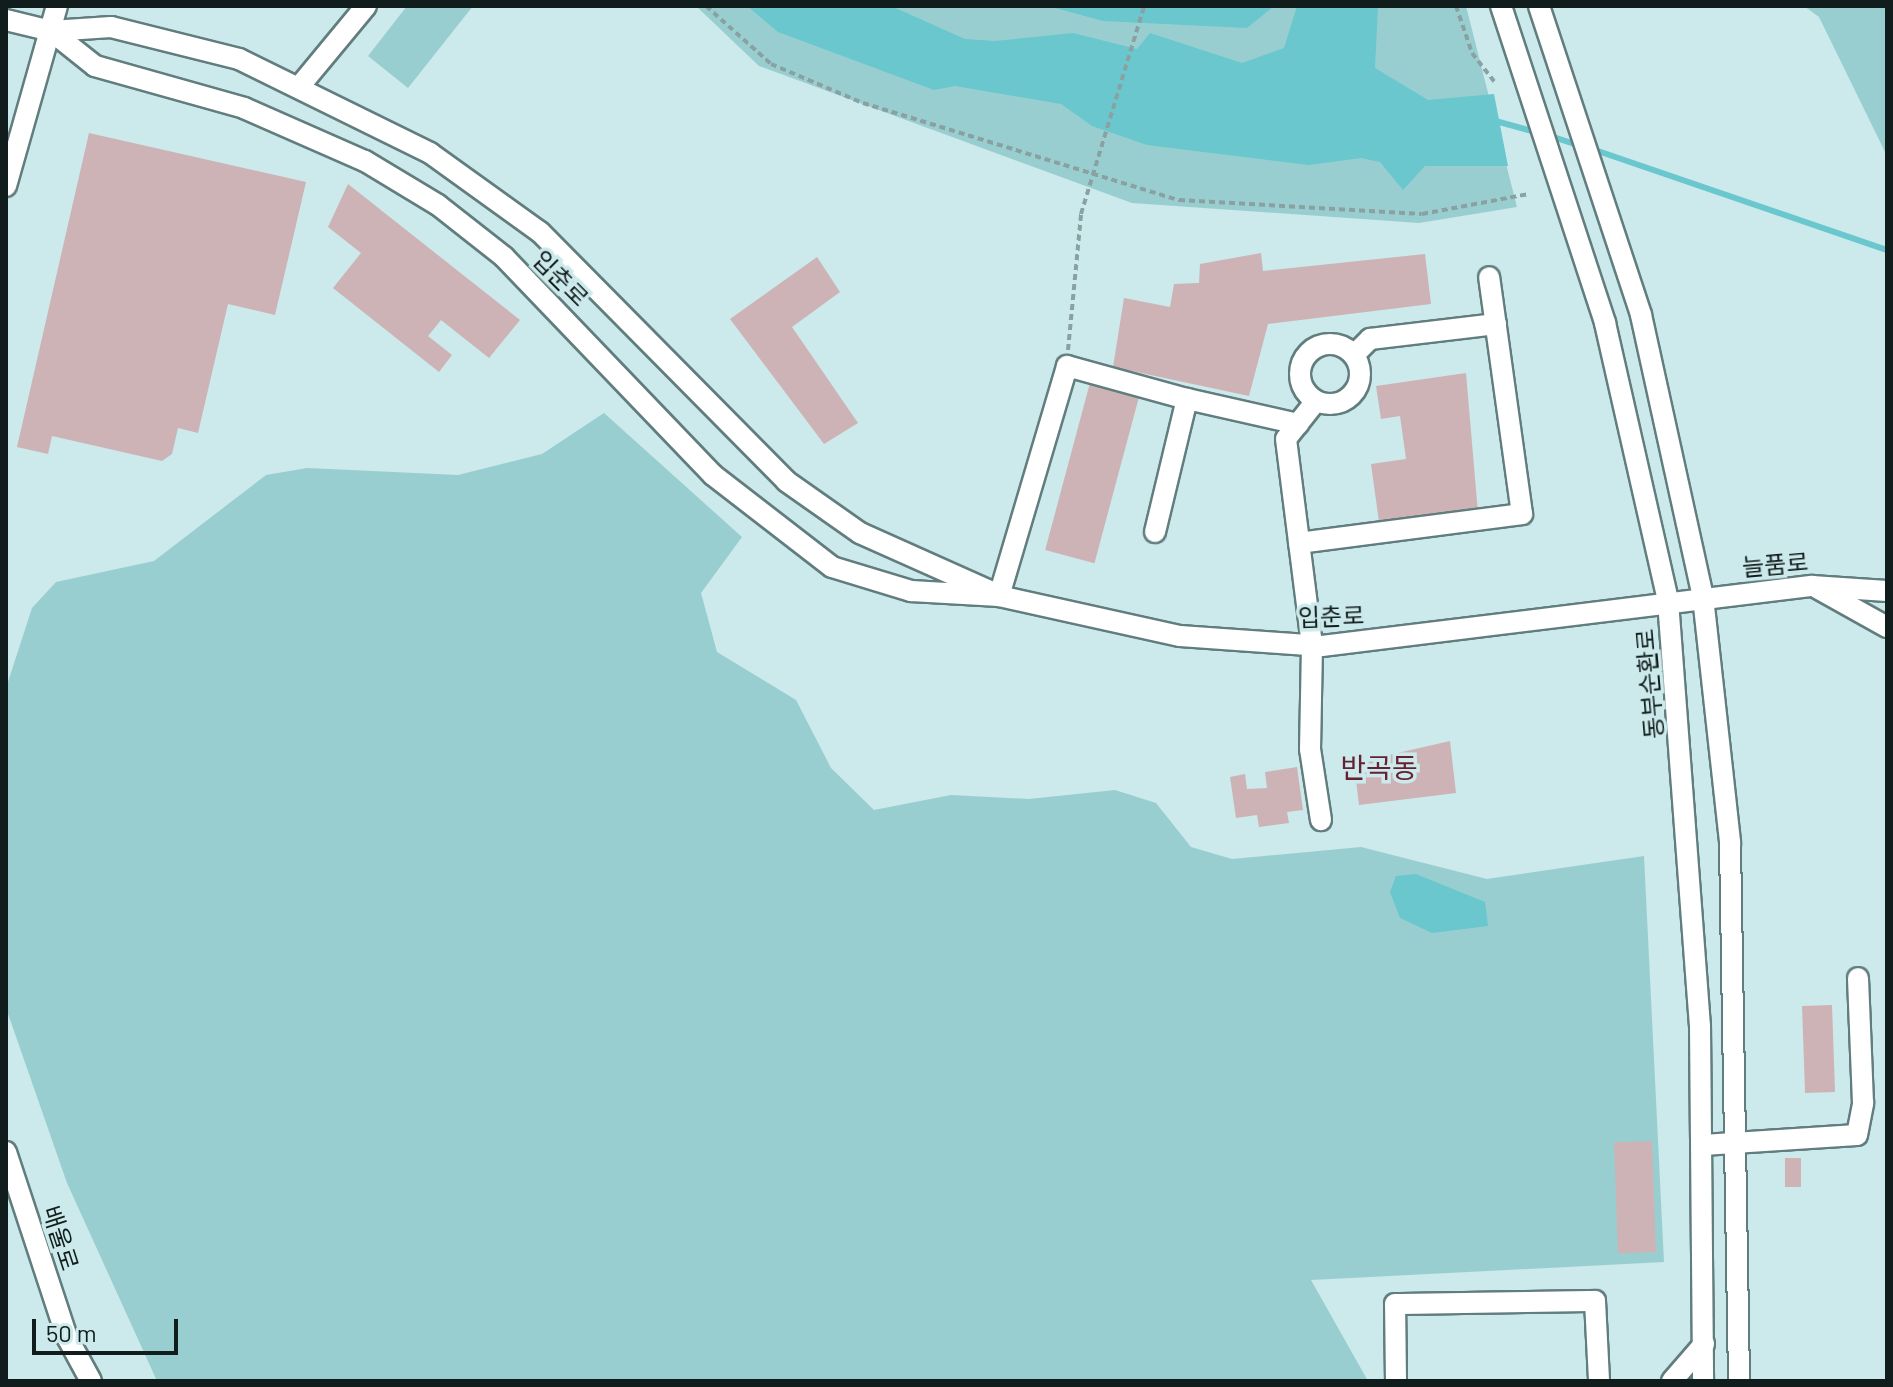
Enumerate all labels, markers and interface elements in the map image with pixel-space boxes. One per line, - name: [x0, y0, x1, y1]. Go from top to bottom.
- street label: 입춘로: [527, 244, 595, 312]
- street label: 늘품로: [1741, 547, 1809, 581]
- street label: 입춘로: [1297, 600, 1365, 632]
- street label: 동부순환로: [1630, 628, 1668, 740]
- district label: 반곡동: [1340, 750, 1418, 784]
- street label: 배울로: [37, 1202, 85, 1274]
- scale bar: [36, 1303, 182, 1353]
- text: 50 m: [46, 1318, 97, 1347]

